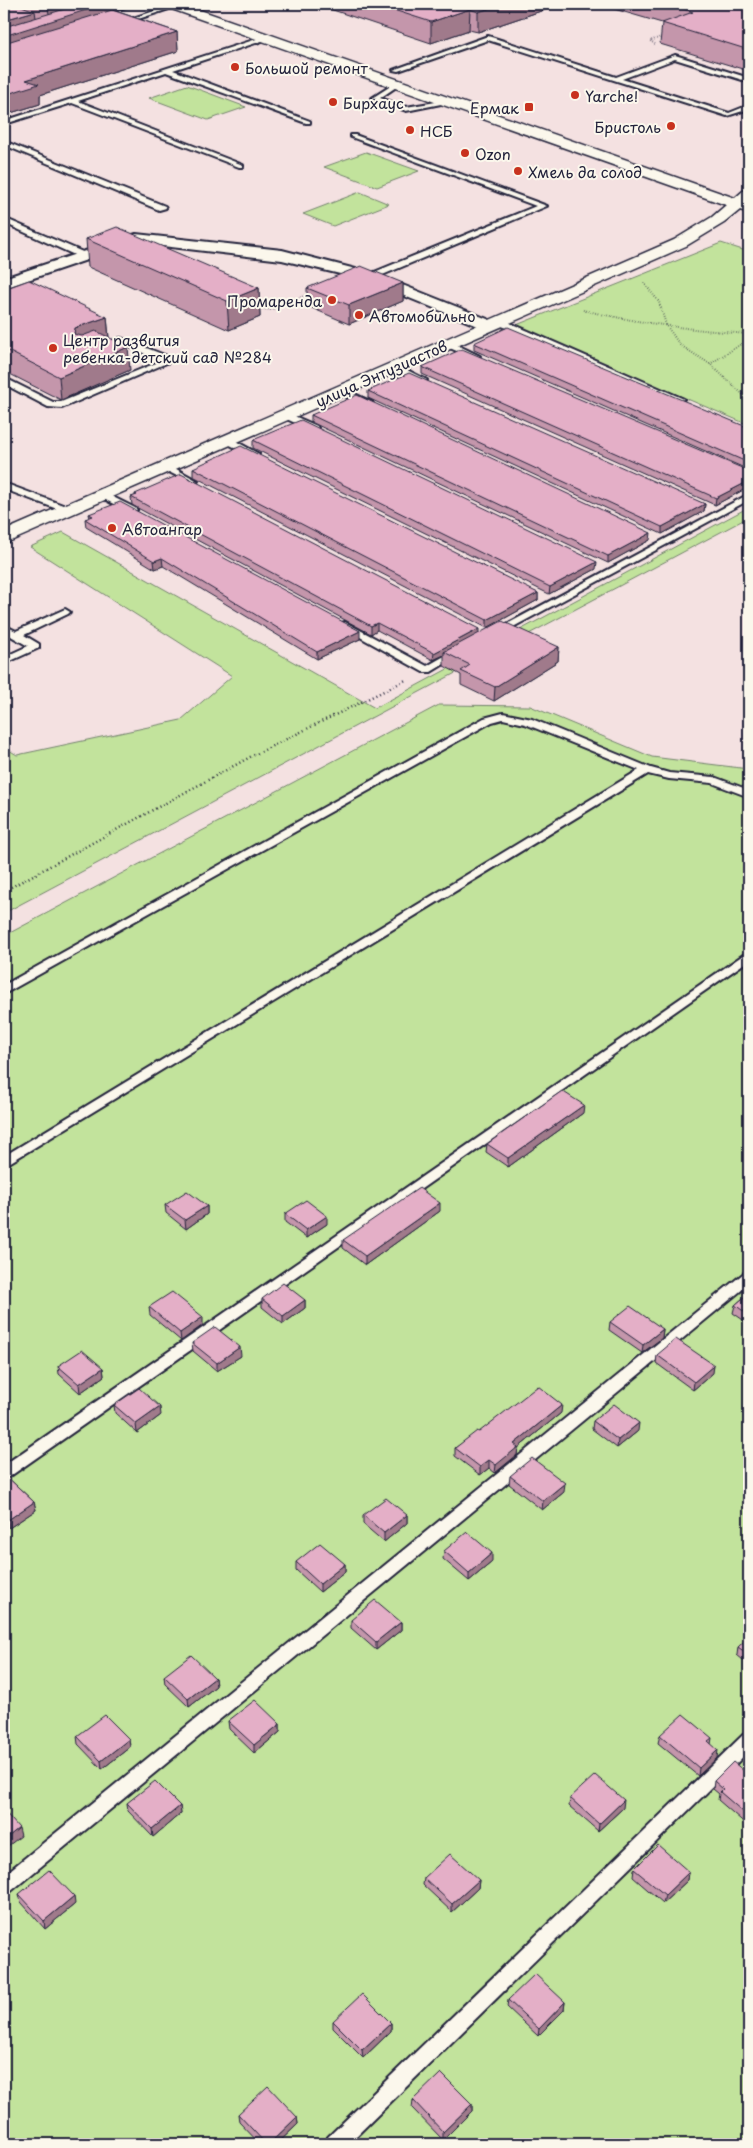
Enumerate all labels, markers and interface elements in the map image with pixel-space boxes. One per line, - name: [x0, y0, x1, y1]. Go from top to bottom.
- place label: Большой ремонт: [245, 56, 369, 79]
- marker: Большой ремонт: [229, 61, 241, 73]
- place label: Yarche!: [585, 84, 638, 107]
- marker: Yarche!: [569, 89, 581, 101]
- place label: Бирхаус: [343, 91, 404, 114]
- marker: Бирхаус: [327, 96, 339, 108]
- place label: Ермак: [470, 96, 519, 119]
- marker: Ермак: [523, 101, 535, 113]
- place label: Бристоль: [594, 115, 661, 138]
- place label: НСБ: [420, 119, 453, 142]
- marker: Бристоль: [665, 120, 677, 132]
- marker: НСБ: [404, 124, 416, 136]
- place label: Ozon: [475, 142, 511, 165]
- marker: Ozon: [459, 147, 471, 159]
- place label: Хмель да солод: [528, 160, 642, 183]
- marker: Хмель да солод: [512, 165, 524, 177]
- place label: Промаренда: [227, 289, 323, 312]
- marker: Промаренда: [326, 294, 338, 306]
- place label: Автомобильно: [369, 304, 476, 327]
- marker: Автомобильно: [353, 309, 365, 321]
- place label: Центр развития ребенка-детский сад №284: [63, 328, 272, 368]
- street label: улица Энтузиастов: [311, 333, 451, 412]
- marker: Центр развития ребенка-детский сад №284: [47, 342, 59, 354]
- place label: Автоангар: [122, 517, 202, 540]
- marker: Автоангар: [106, 522, 118, 534]

